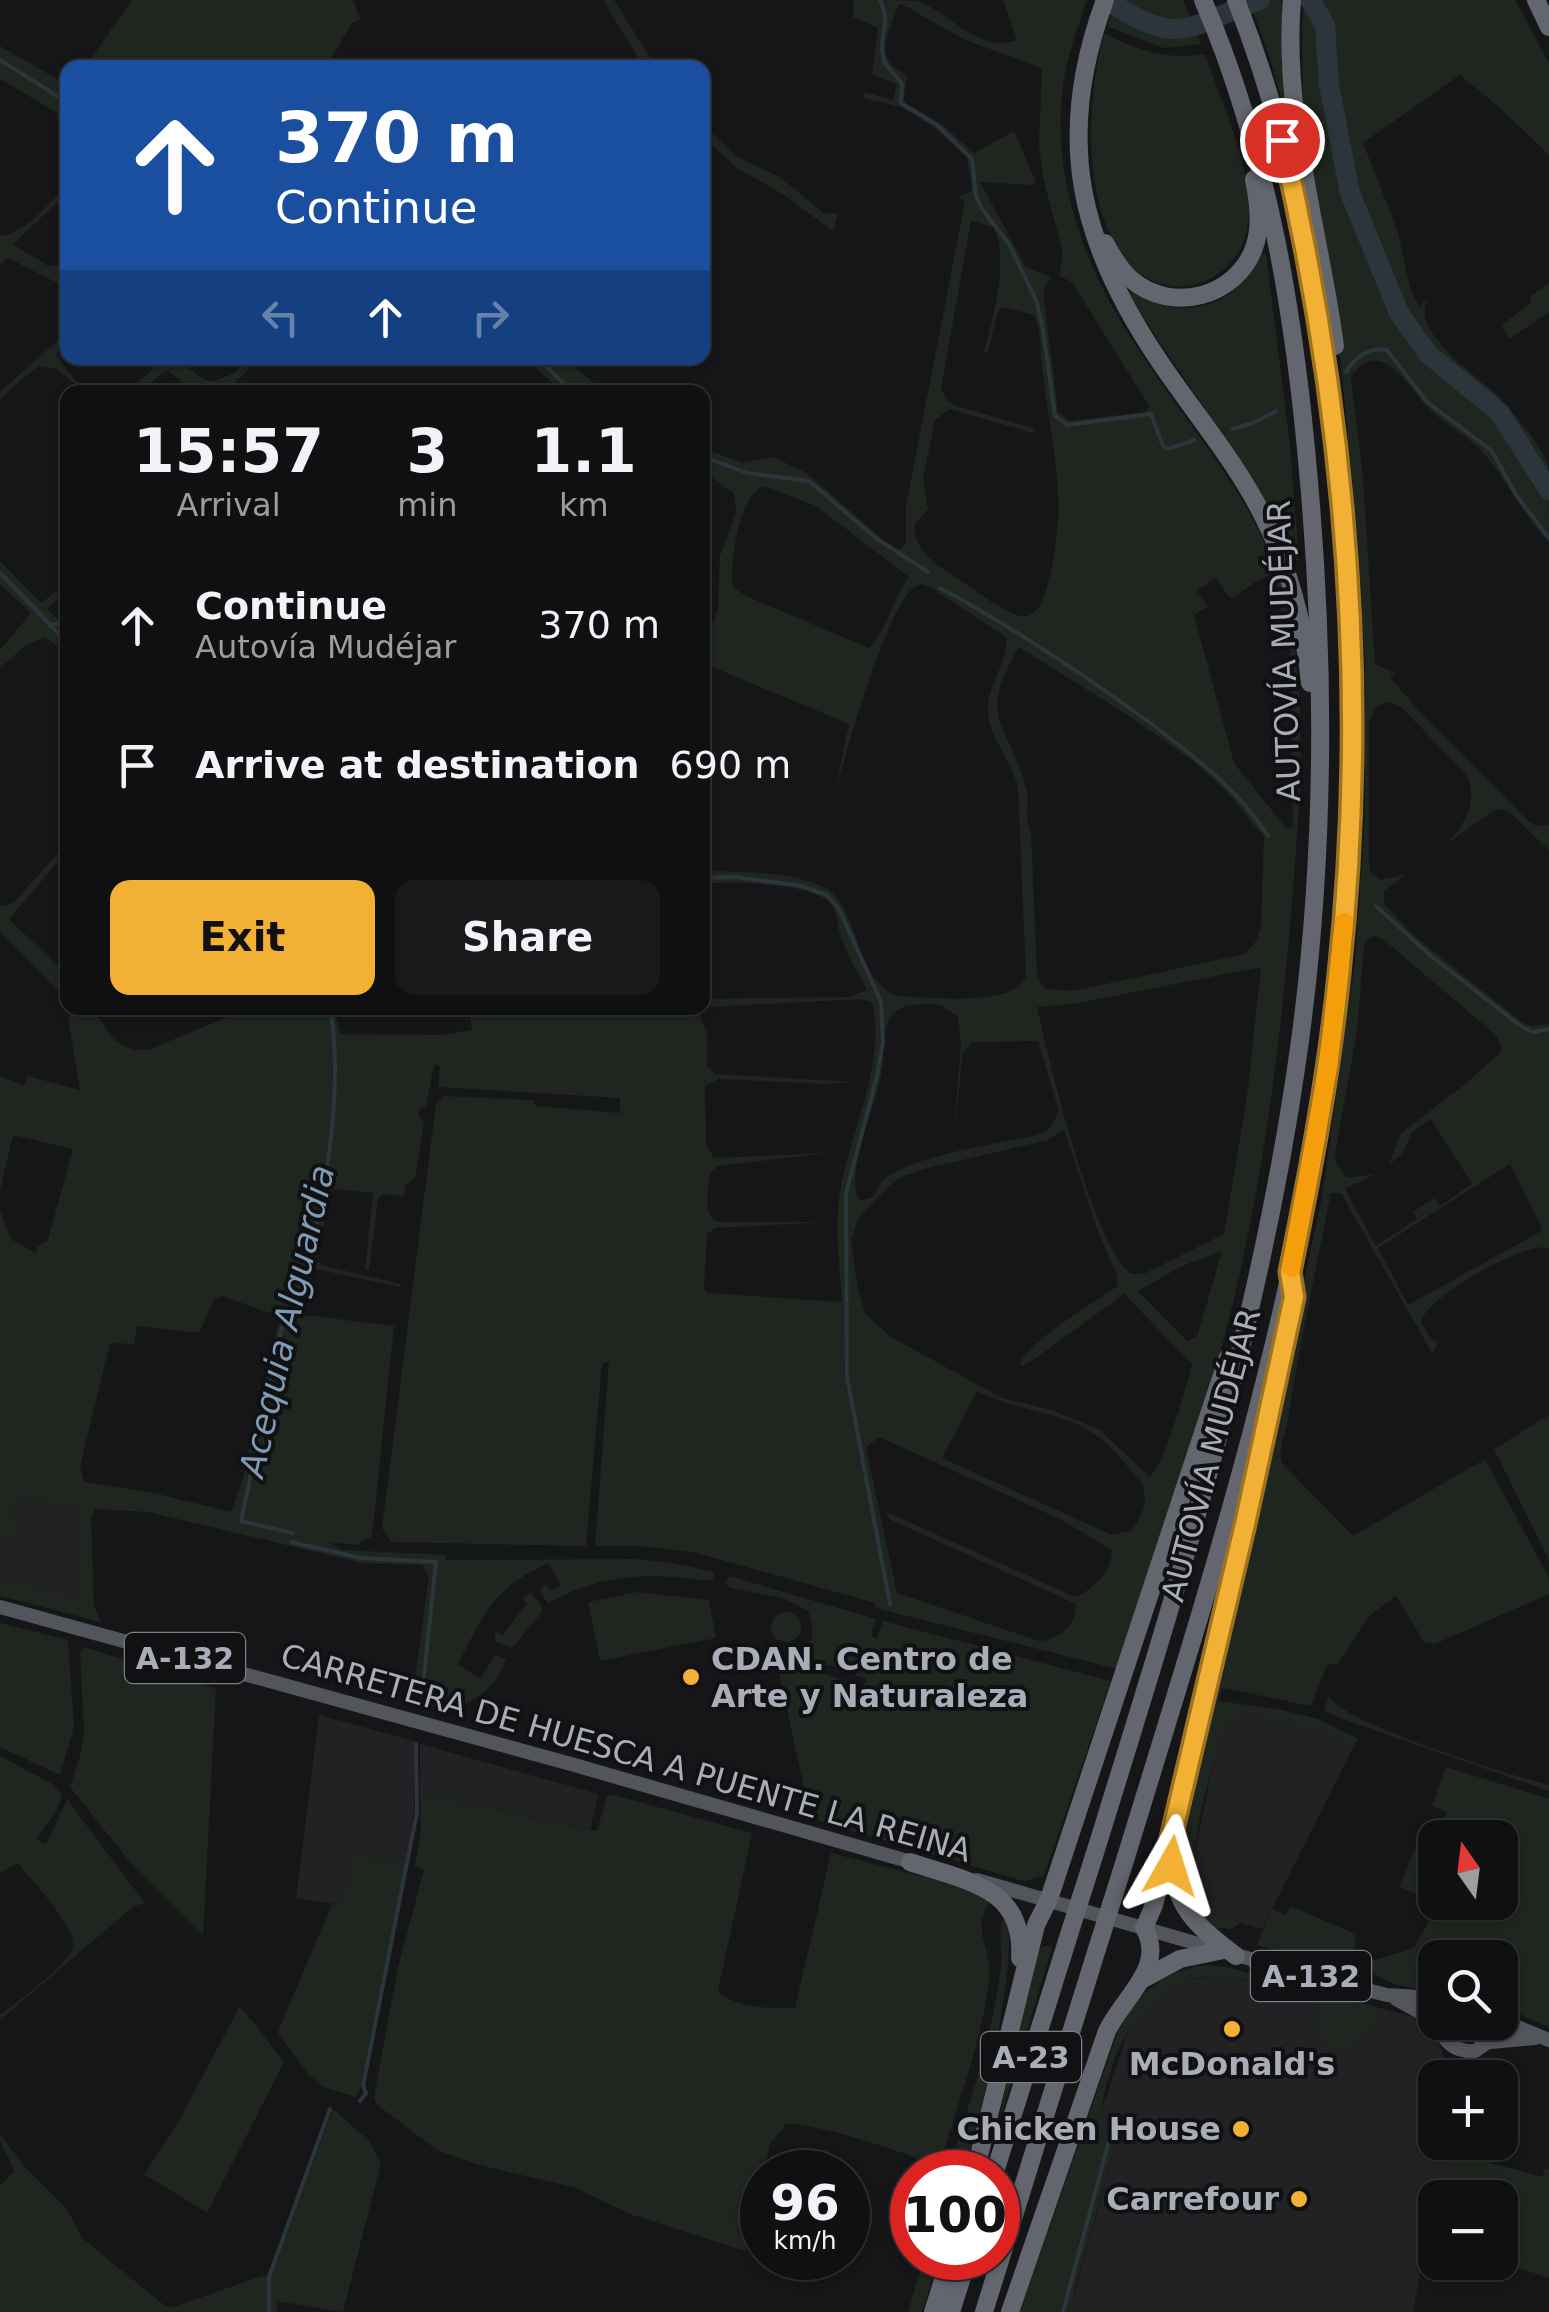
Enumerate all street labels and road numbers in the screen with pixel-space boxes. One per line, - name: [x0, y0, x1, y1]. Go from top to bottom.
- street label: AUTOVÍA MUDÉJAR: [1260, 500, 1308, 802]
- street label: AUTOVÍA MUDÉJAR: [1154, 1304, 1268, 1606]
- road number: A-132: [125, 1633, 245, 1683]
- street label: CARRETERA DE HUESCA A PUENTE LA REINA: [276, 1636, 976, 1870]
- road number: A-132: [1251, 1951, 1371, 2001]
- road number: A-23: [981, 2032, 1081, 2082]

